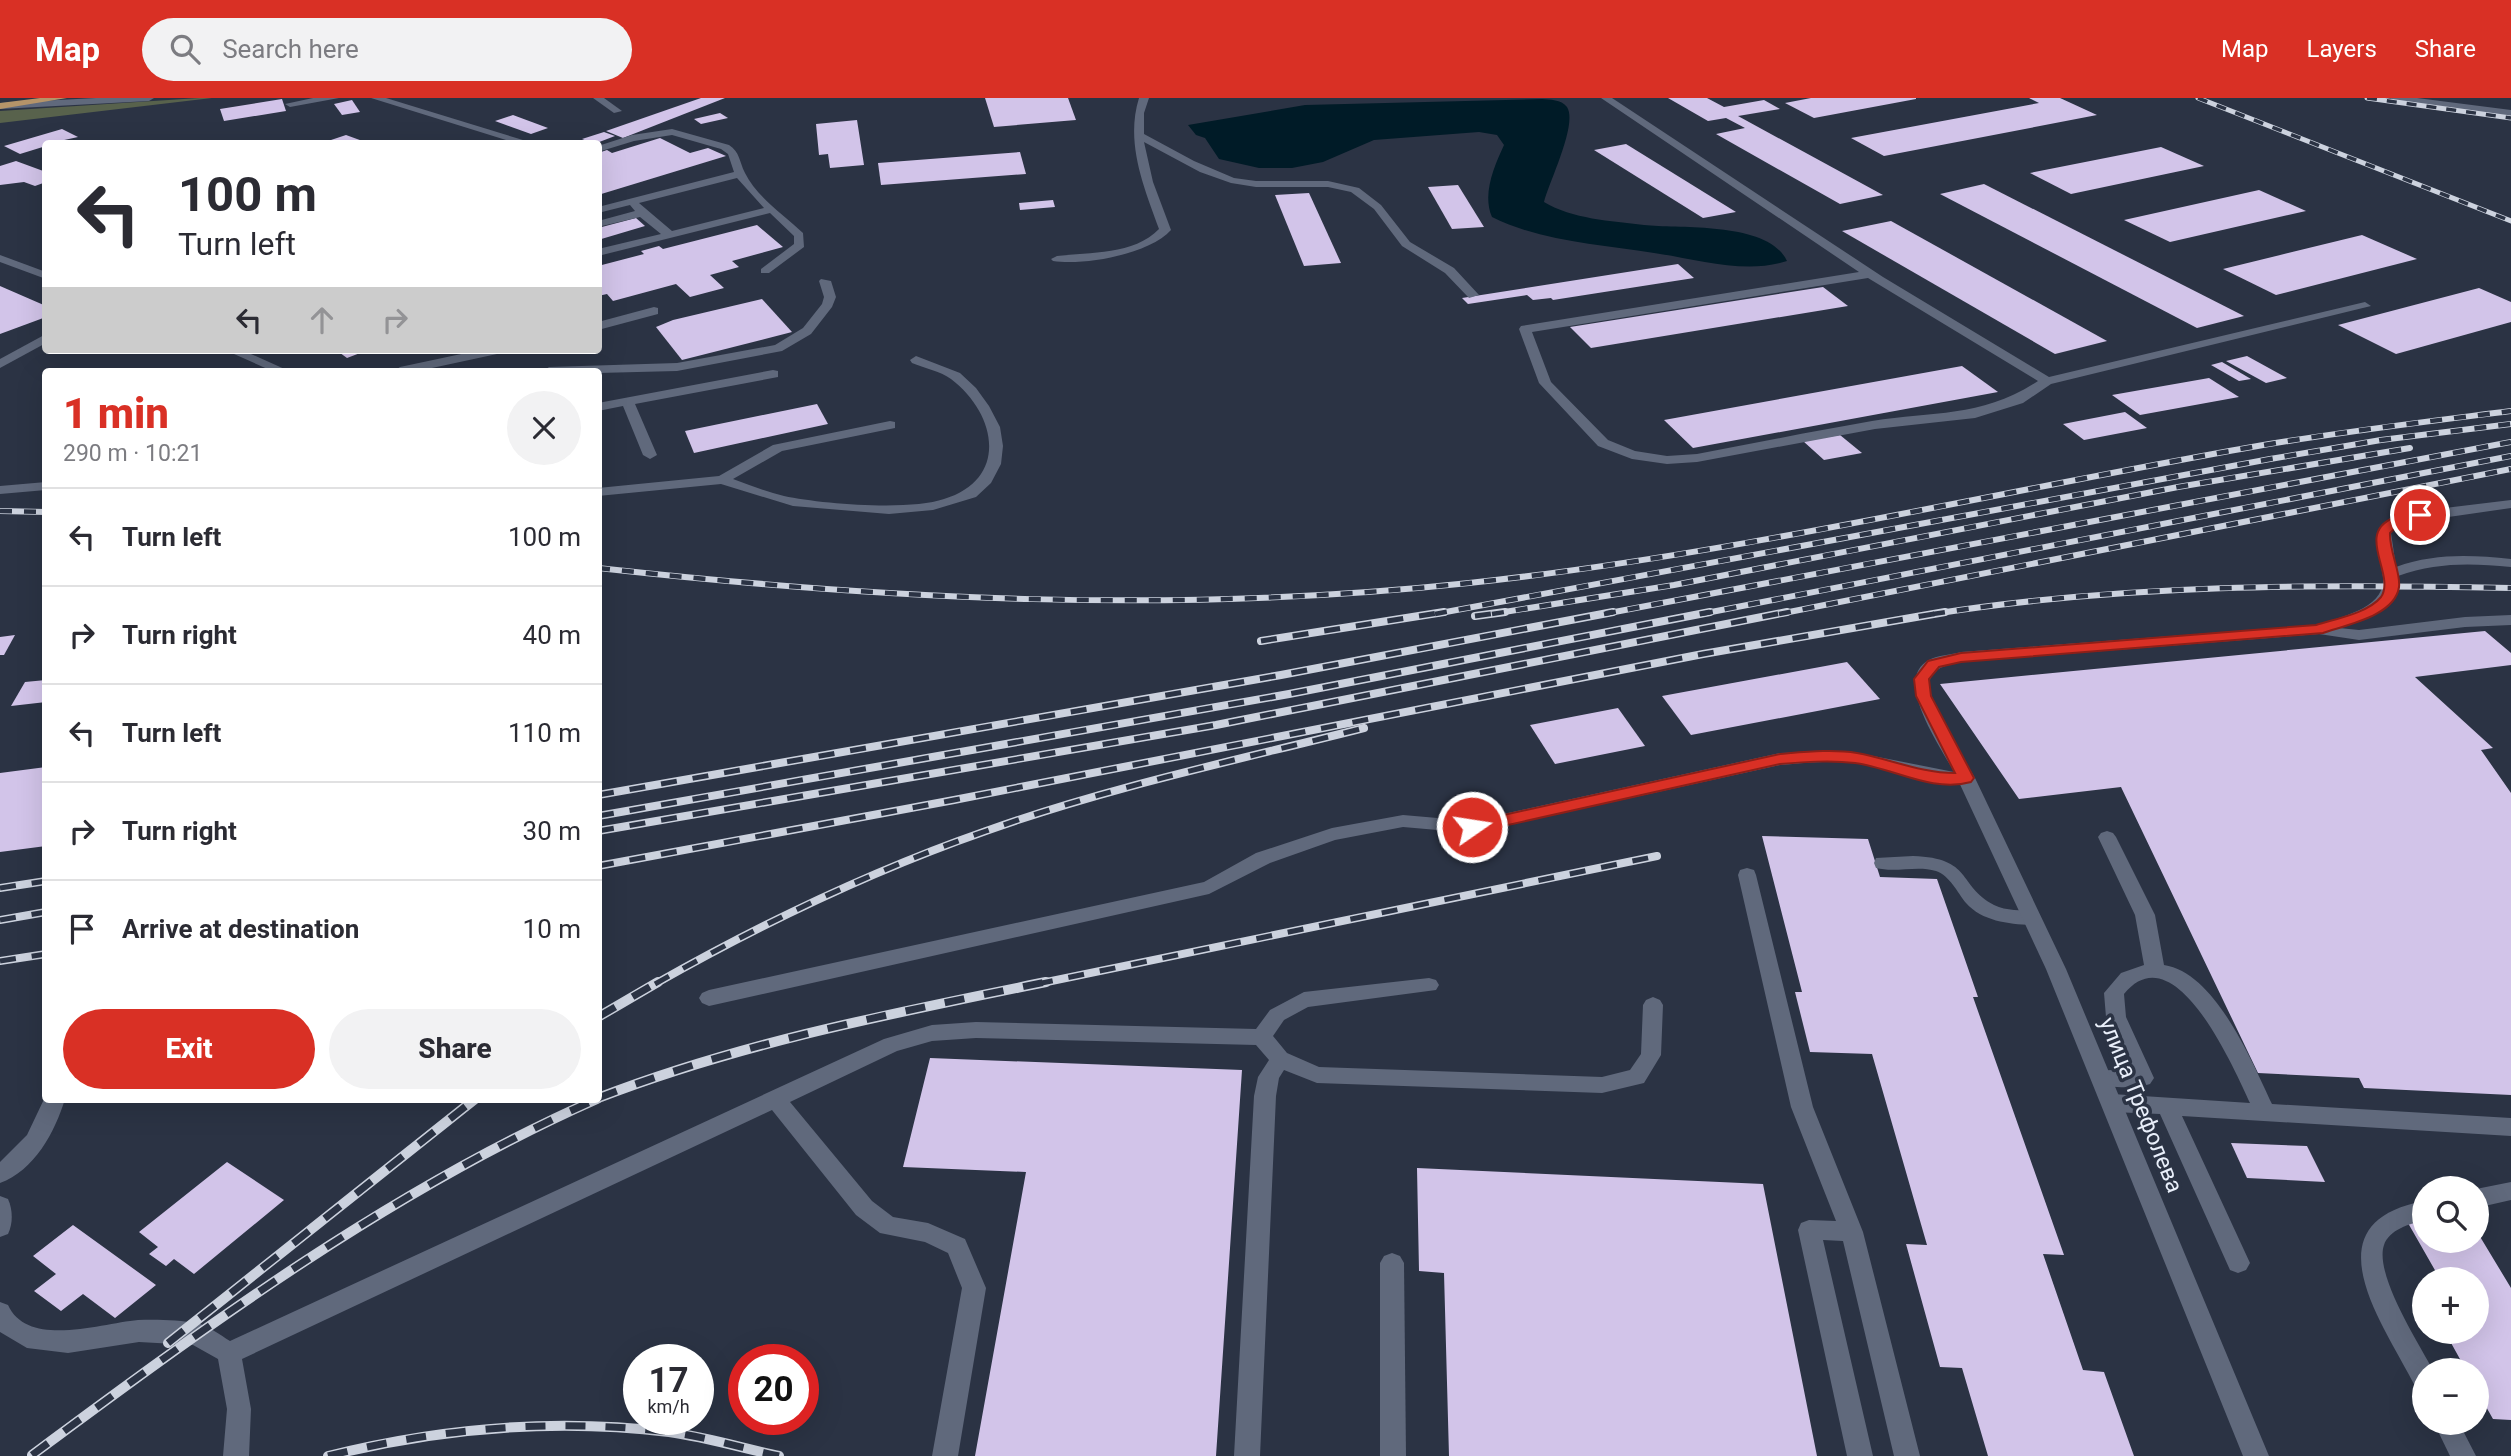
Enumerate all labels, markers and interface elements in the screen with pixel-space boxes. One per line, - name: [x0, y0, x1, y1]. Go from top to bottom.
- search box: [142, 18, 632, 81]
- text: Map: [35, 30, 100, 69]
- icon: search: [166, 30, 204, 68]
- text: Search here: [222, 34, 359, 64]
- text: Map: [2221, 35, 2269, 63]
- text: Layers: [2307, 35, 2377, 63]
- text: Share: [2415, 35, 2476, 63]
- text: 100 m: [178, 166, 317, 223]
- icon: left: [63, 168, 154, 259]
- text: Turn left: [178, 225, 296, 263]
- icon: left: [230, 301, 268, 339]
- icon: ahead: [303, 301, 341, 339]
- icon: right: [376, 301, 414, 339]
- text: 1 min: [63, 389, 169, 438]
- button: close: [507, 391, 581, 465]
- text: 290 m · 10:21: [63, 440, 202, 467]
- pin: [2390, 485, 2450, 545]
- icon: arrive: [2401, 496, 2439, 534]
- icon: left: [63, 518, 101, 556]
- text: Turn left: [122, 522, 221, 552]
- text: 100 m: [508, 522, 581, 552]
- icon: right: [63, 616, 101, 654]
- text: Turn right: [122, 620, 237, 650]
- text: 40 m: [523, 620, 581, 650]
- icon: left: [63, 714, 101, 752]
- text: Turn left: [122, 718, 221, 748]
- text: 110 m: [508, 718, 581, 748]
- position arrow: [1435, 790, 1509, 864]
- icon: right: [63, 812, 101, 850]
- text: Turn right: [122, 816, 237, 846]
- text: 30 m: [523, 816, 581, 846]
- icon: arrive: [63, 910, 101, 948]
- text: Arrive at destination: [122, 914, 359, 944]
- text: 10 m: [523, 914, 581, 944]
- button: Exit: [63, 1009, 315, 1089]
- button: Share: [329, 1009, 581, 1089]
- street label: улица Трефолева: [2093, 1013, 2189, 1197]
- map controls: [2412, 1176, 2489, 1435]
- button: search: [2412, 1176, 2489, 1253]
- button: +: [2412, 1267, 2489, 1344]
- speed limit sign: 20: [728, 1344, 819, 1435]
- button: −: [2412, 1358, 2489, 1435]
- text: 17: [648, 1360, 689, 1401]
- text: km/h: [647, 1396, 690, 1417]

